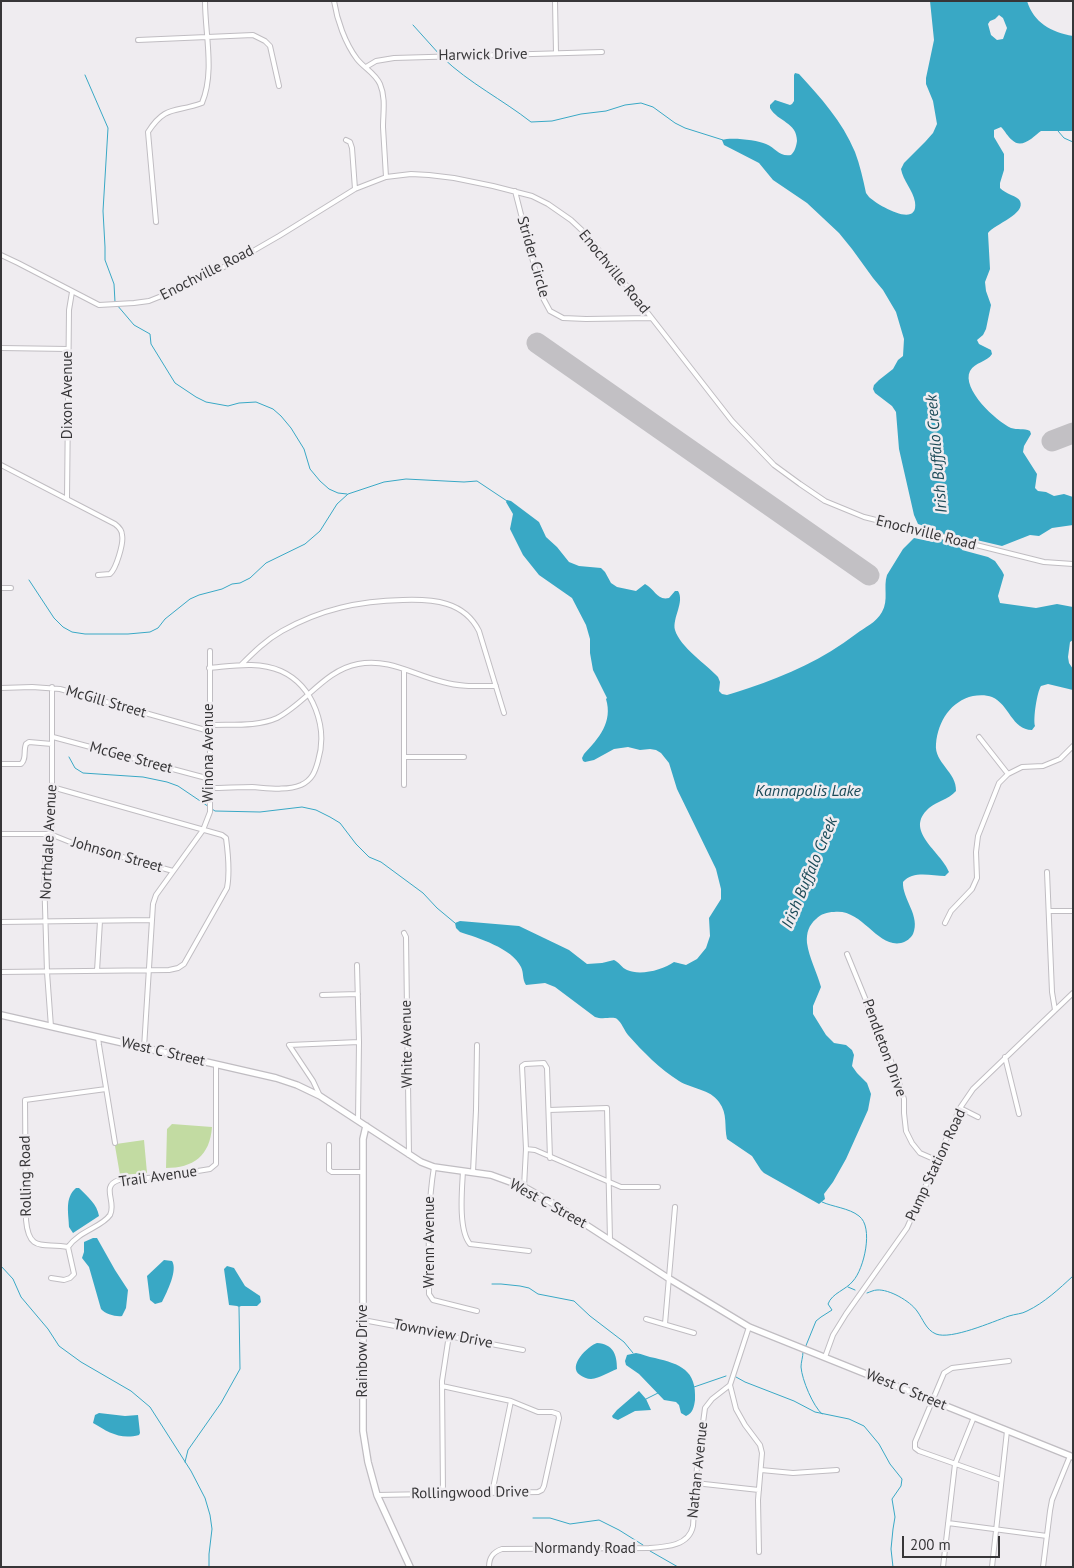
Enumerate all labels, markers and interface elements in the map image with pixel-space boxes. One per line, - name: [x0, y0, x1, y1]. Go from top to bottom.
- street label: Harwick Drive: [438, 45, 528, 65]
- street label: Strider Circle: [513, 214, 553, 300]
- street label: Enochville Road: [575, 226, 653, 318]
- street label: Enochville Road: [157, 242, 257, 304]
- street label: Dixon Avenue: [59, 351, 77, 439]
- water label: Irish Buffalo Creek: [922, 394, 952, 514]
- street label: Enochville Road: [874, 512, 978, 554]
- street label: McGill Street: [64, 682, 148, 722]
- street label: Winona Avenue: [200, 703, 218, 803]
- street label: McGee Street: [88, 738, 174, 778]
- water label: Kannapolis Lake: [755, 781, 861, 801]
- street label: Northdale Avenue: [37, 784, 61, 900]
- water label: Irish Buffalo Creek: [778, 815, 842, 931]
- street label: Johnson Street: [69, 833, 165, 877]
- street label: Pendleton Drive: [858, 997, 910, 1099]
- street label: White Avenue: [397, 1000, 417, 1088]
- street label: West C Street: [119, 1034, 207, 1070]
- street label: Pump Station Road: [902, 1106, 970, 1224]
- street label: Rolling Road: [16, 1135, 36, 1217]
- street label: Trail Avenue: [118, 1163, 198, 1191]
- street label: West C Street: [506, 1175, 590, 1233]
- street label: Wrenn Avenue: [421, 1196, 439, 1288]
- street label: Rainbow Drive: [354, 1304, 372, 1398]
- street label: Townview Drive: [392, 1316, 494, 1352]
- street label: West C Street: [863, 1366, 949, 1414]
- street label: Nathan Avenue: [684, 1421, 712, 1519]
- street label: Rollingwood Drive: [411, 1483, 529, 1503]
- scale bar: [904, 1526, 1002, 1558]
- text: 200 m: [910, 1535, 951, 1554]
- street label: Normandy Road: [534, 1540, 636, 1558]

